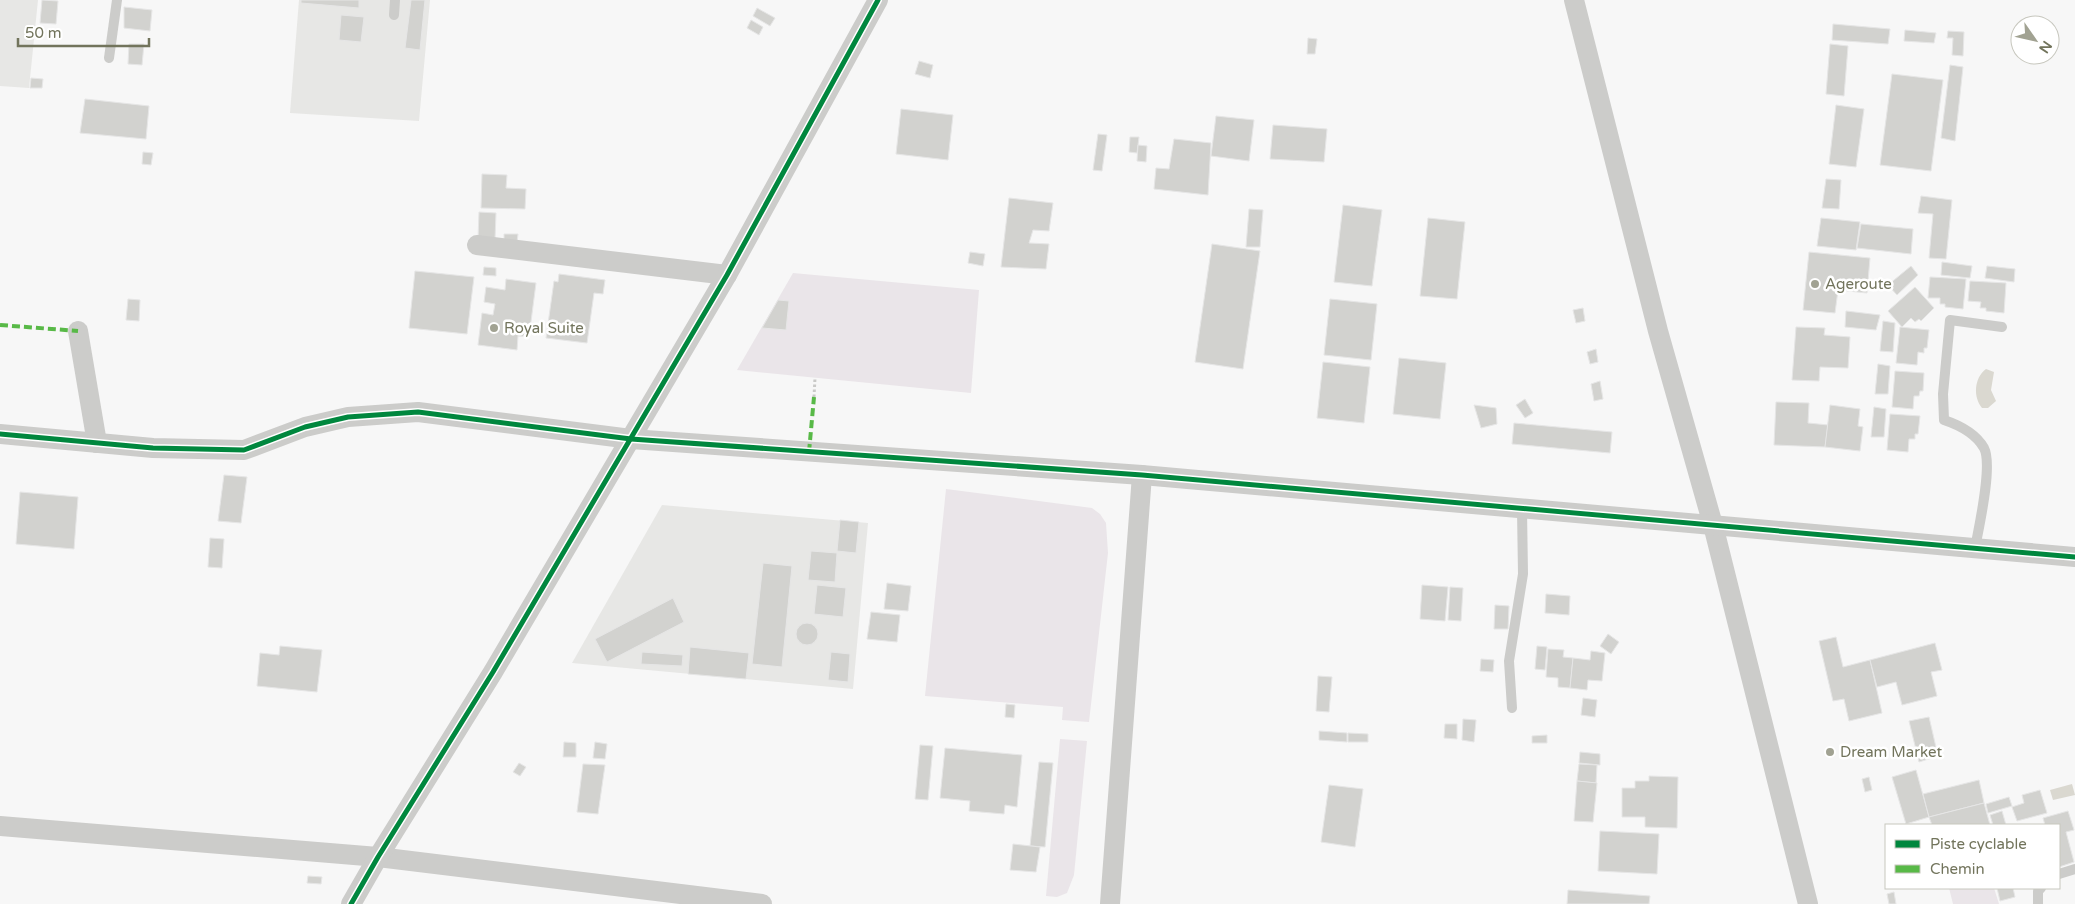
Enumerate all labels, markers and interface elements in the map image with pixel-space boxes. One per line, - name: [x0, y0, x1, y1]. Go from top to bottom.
- scale bar: [18, 15, 149, 47]
- north arrow: [2010, 15, 2060, 65]
- text: 50 m: [25, 24, 62, 42]
- text: N: [2035, 38, 2056, 56]
- place label: Ageroute: [1825, 275, 1892, 293]
- marker: Ageroute: [1809, 278, 1821, 290]
- place label: Royal Suite: [504, 319, 584, 337]
- marker: Royal Suite: [488, 322, 500, 334]
- place label: Dream Market: [1840, 743, 1942, 761]
- marker: Dream Market: [1824, 746, 1836, 758]
- legend: [1885, 824, 2060, 889]
- text: Piste cyclable: [1930, 835, 2027, 853]
- text: Chemin: [1930, 860, 1985, 878]

